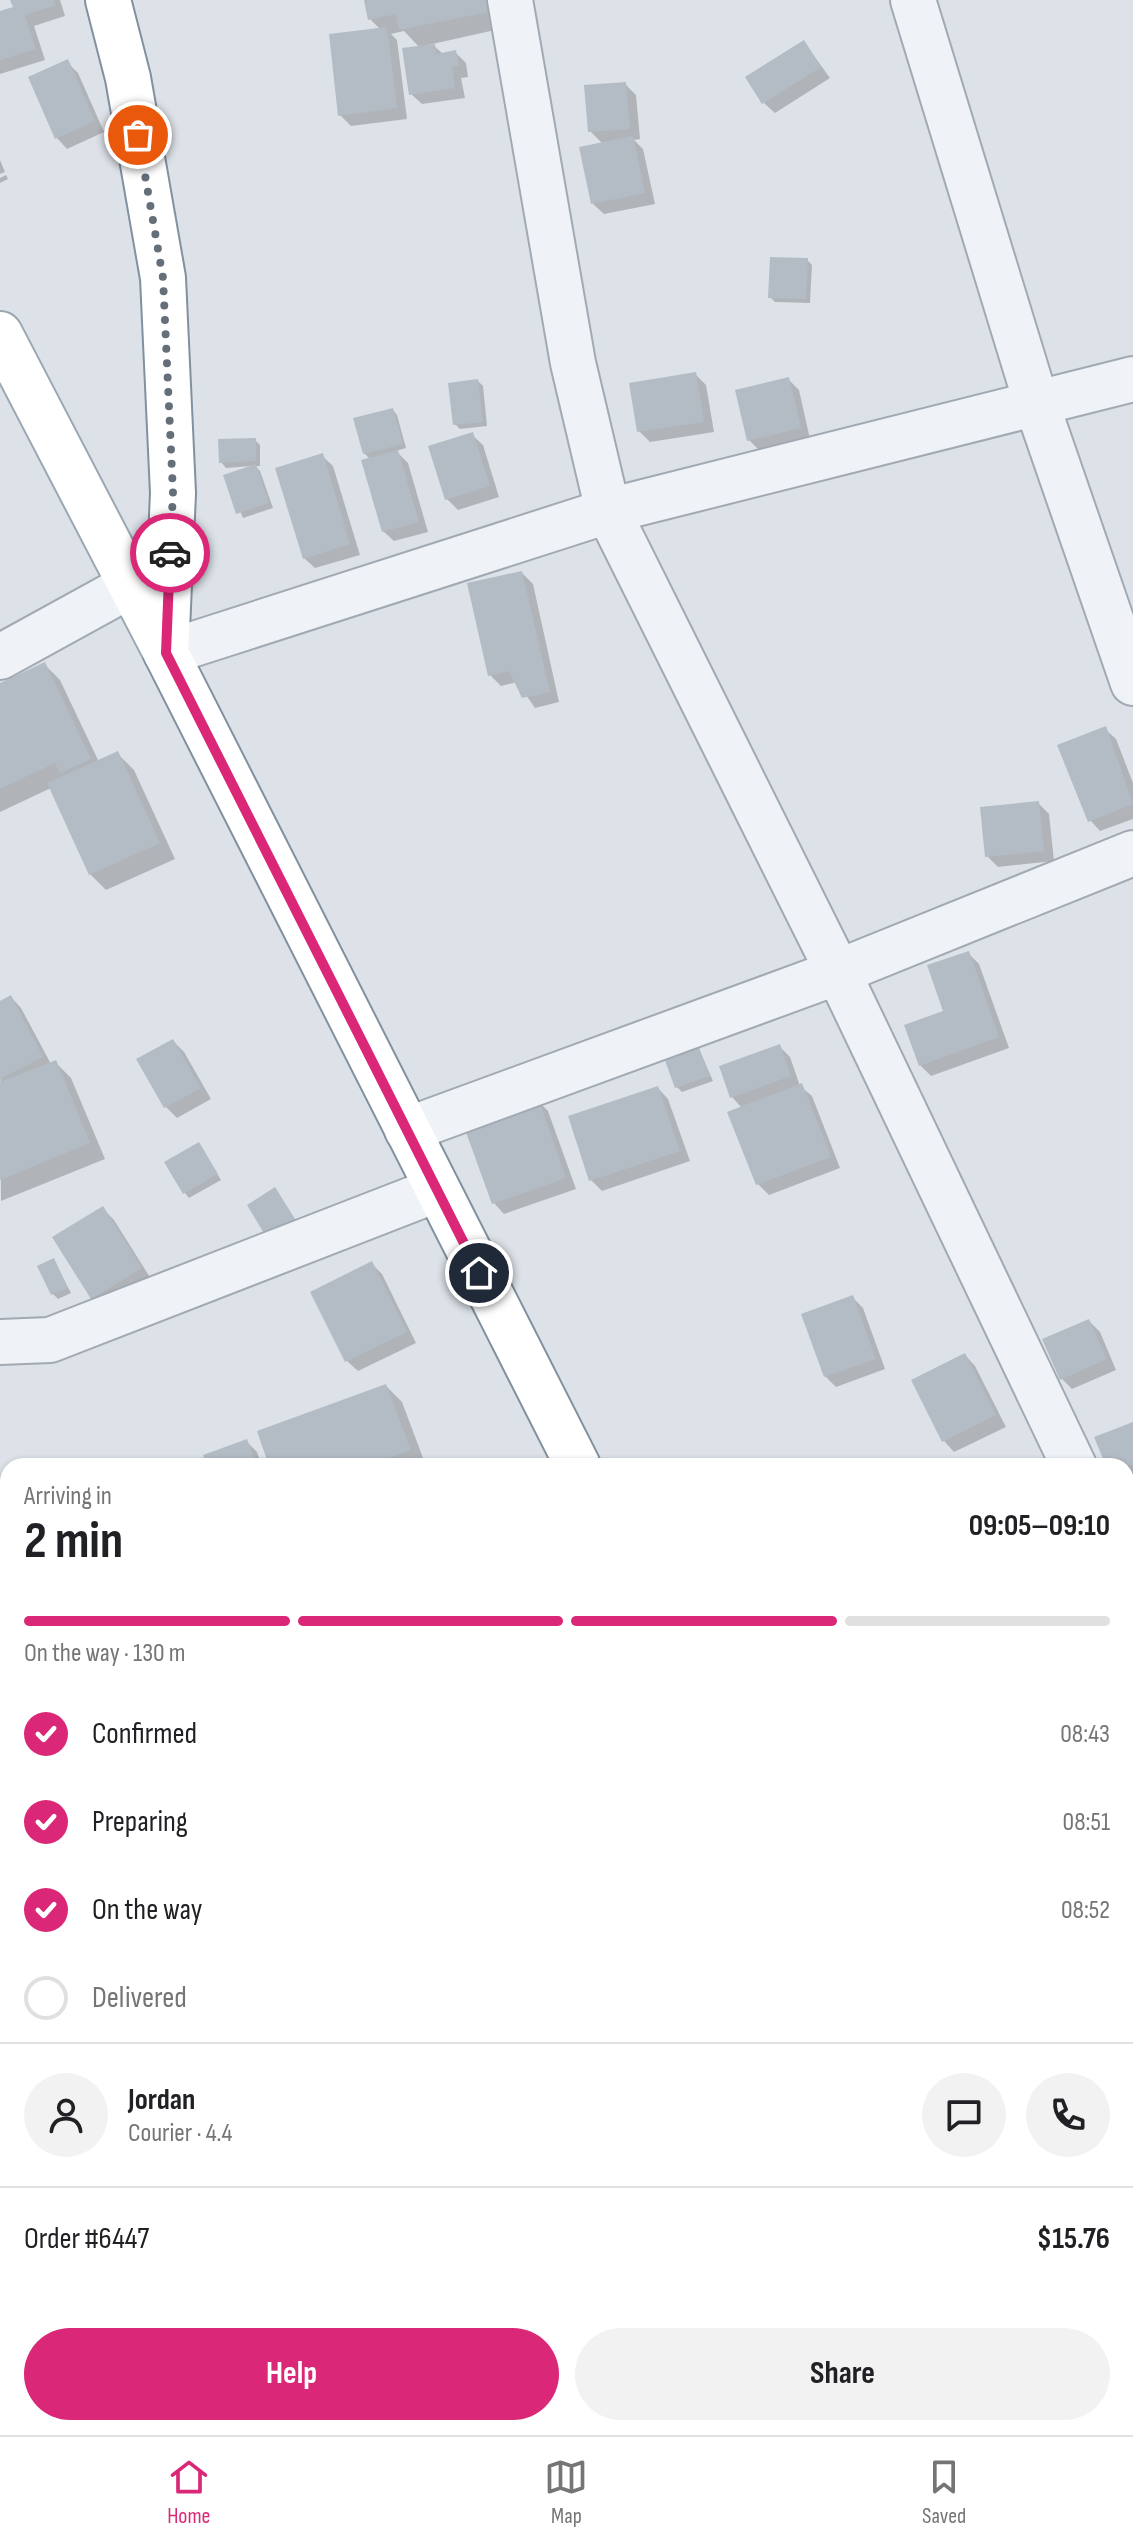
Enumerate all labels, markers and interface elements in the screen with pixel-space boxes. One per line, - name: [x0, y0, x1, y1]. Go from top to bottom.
- pin: [104, 101, 172, 169]
- icon: bag: [116, 113, 160, 157]
- courier: [130, 513, 210, 593]
- icon: car: [148, 531, 192, 575]
- pin: [445, 1239, 513, 1307]
- icon: home: [457, 1251, 501, 1295]
- text: Arriving in: [24, 1481, 112, 1512]
- text: 09:05–09:10: [969, 1508, 1110, 1544]
- text: 2 min: [24, 1510, 123, 1573]
- text: On the way · 130 m: [24, 1638, 186, 1669]
- icon: check: [24, 1712, 68, 1756]
- text: Confirmed: [92, 1716, 197, 1752]
- text: 08:43: [1060, 1719, 1110, 1750]
- icon: check: [24, 1800, 68, 1844]
- text: Preparing: [92, 1804, 188, 1840]
- text: 08:51: [1063, 1807, 1110, 1838]
- icon: check: [24, 1888, 68, 1932]
- text: On the way: [92, 1892, 202, 1928]
- text: 08:52: [1061, 1895, 1110, 1926]
- text: Delivered: [92, 1980, 187, 2016]
- button: person: [24, 2073, 108, 2157]
- button: chat: [922, 2073, 1006, 2157]
- button: phone: [1026, 2073, 1110, 2157]
- text: Jordan: [128, 2082, 195, 2118]
- text: Courier · 4.4: [128, 2118, 232, 2149]
- text: Order #6447: [24, 2221, 149, 2257]
- text: $15.76: [1037, 2221, 1110, 2257]
- button: Help: [24, 2328, 559, 2420]
- button: Share: [575, 2328, 1110, 2420]
- tab: Home: [167, 2455, 211, 2530]
- tab: Map: [544, 2455, 588, 2530]
- tab: Saved: [922, 2455, 966, 2530]

